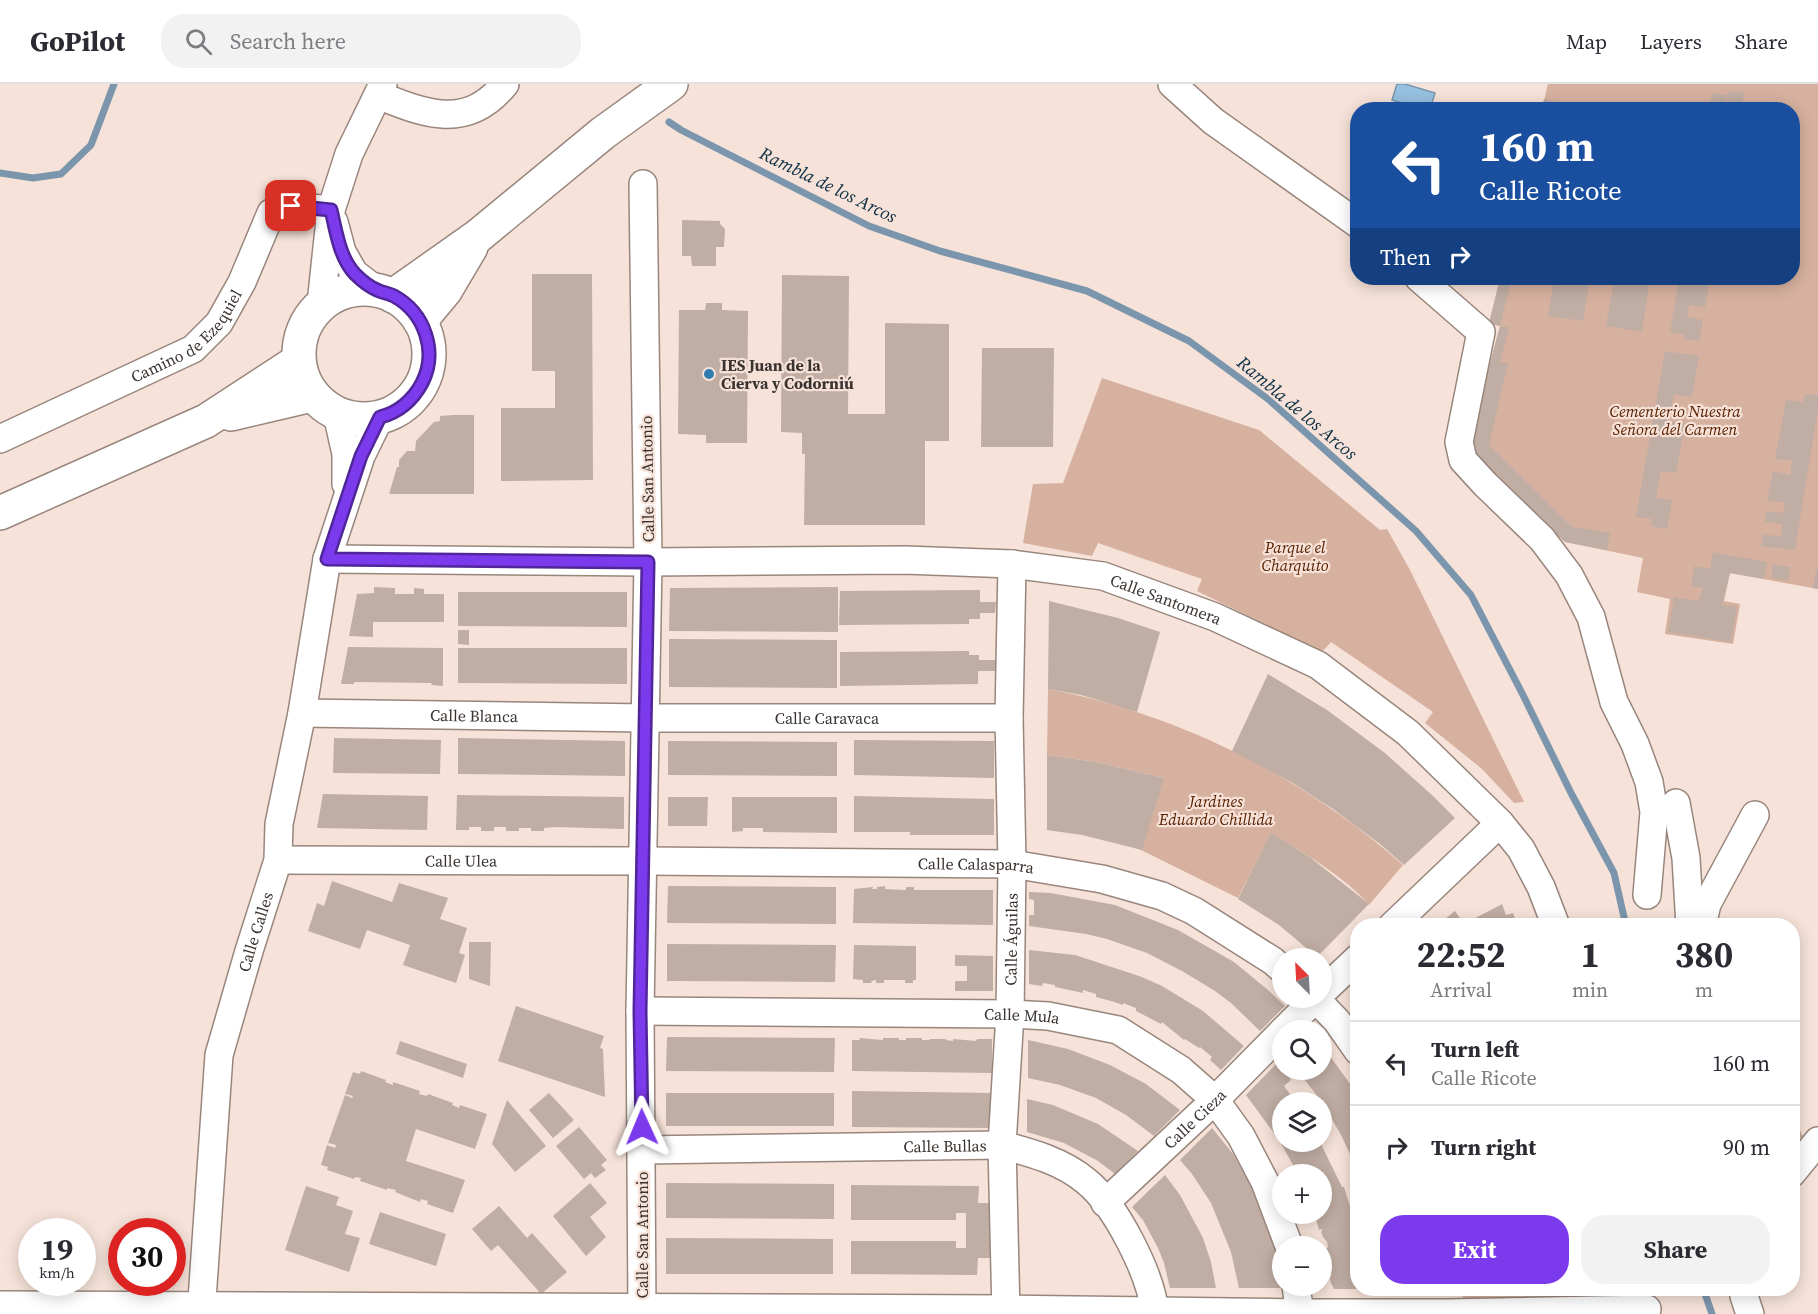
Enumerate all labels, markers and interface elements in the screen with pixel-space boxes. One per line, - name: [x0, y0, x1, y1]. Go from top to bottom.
- search box: [161, 14, 581, 68]
- text: GoPilot: [30, 22, 125, 60]
- icon: search: [182, 25, 215, 58]
- text: Search here: [230, 26, 346, 56]
- text: Map: [1566, 27, 1607, 56]
- text: Layers: [1640, 27, 1702, 56]
- text: Share: [1735, 27, 1788, 56]
- text: 160 m: [1479, 117, 1594, 175]
- icon: left: [1380, 126, 1458, 204]
- water label: Rambla de los Arcos: [755, 140, 901, 229]
- text: Calle Ricote: [1479, 172, 1622, 209]
- pin: [265, 180, 316, 231]
- icon: arrive: [274, 189, 307, 222]
- icon: right: [1443, 240, 1476, 273]
- text: Then: [1380, 242, 1431, 272]
- street label: Camino de Ezequiel: [127, 285, 247, 388]
- water label: Rambla de los Arcos: [1231, 349, 1363, 466]
- place label: IES Juan de la Cierva y Codorniú: [721, 354, 854, 394]
- marker: IES Juan de la Cierva y Codorniú: [702, 367, 716, 381]
- park label: Cementerio Nuestra Señora del Carmen: [1609, 400, 1741, 440]
- street label: Calle San Antonio: [635, 415, 659, 543]
- park label: Parque el Charquito: [1261, 536, 1329, 576]
- street label: Calle Santomera: [1107, 569, 1226, 630]
- street label: Calle Blanca: [430, 704, 519, 727]
- street label: Calle Caravaca: [775, 707, 880, 729]
- park label: Jardines Eduardo Chillida: [1158, 790, 1274, 830]
- street label: Calle Ulea: [425, 849, 498, 872]
- street label: Calle Calasparra: [918, 852, 1037, 879]
- street label: Calle Calles: [233, 889, 278, 974]
- street label: Calle Águilas: [999, 893, 1023, 986]
- text: 22:52: [1417, 930, 1505, 979]
- text: 1: [1580, 930, 1600, 979]
- text: 380: [1675, 930, 1733, 979]
- north arrow: [1272, 948, 1332, 1008]
- map controls: [1272, 948, 1332, 1296]
- text: Arrival: [1430, 976, 1492, 1004]
- text: min: [1572, 976, 1608, 1004]
- text: m: [1695, 976, 1713, 1004]
- street label: Calle Mula: [984, 1003, 1063, 1029]
- button: search: [1272, 1020, 1332, 1080]
- text: Turn left: [1431, 1034, 1519, 1064]
- icon: left: [1380, 1047, 1413, 1080]
- text: 160 m: [1712, 1048, 1770, 1078]
- text: Calle Ricote: [1431, 1064, 1537, 1092]
- street label: Calle Cieza: [1159, 1084, 1231, 1154]
- button: layers: [1272, 1092, 1332, 1152]
- position arrow: [610, 1095, 674, 1159]
- icon: right: [1380, 1131, 1413, 1164]
- text: Turn right: [1431, 1132, 1536, 1162]
- text: 90 m: [1723, 1132, 1770, 1162]
- street label: Calle Bullas: [903, 1134, 987, 1157]
- button: +: [1272, 1164, 1332, 1224]
- street label: Calle San Antonio: [631, 1171, 653, 1298]
- button: Exit: [1380, 1215, 1569, 1284]
- button: Share: [1581, 1215, 1770, 1284]
- speed limit sign: 30: [108, 1218, 186, 1296]
- text: 19: [41, 1229, 73, 1270]
- button: −: [1272, 1236, 1332, 1296]
- text: km/h: [39, 1262, 75, 1283]

